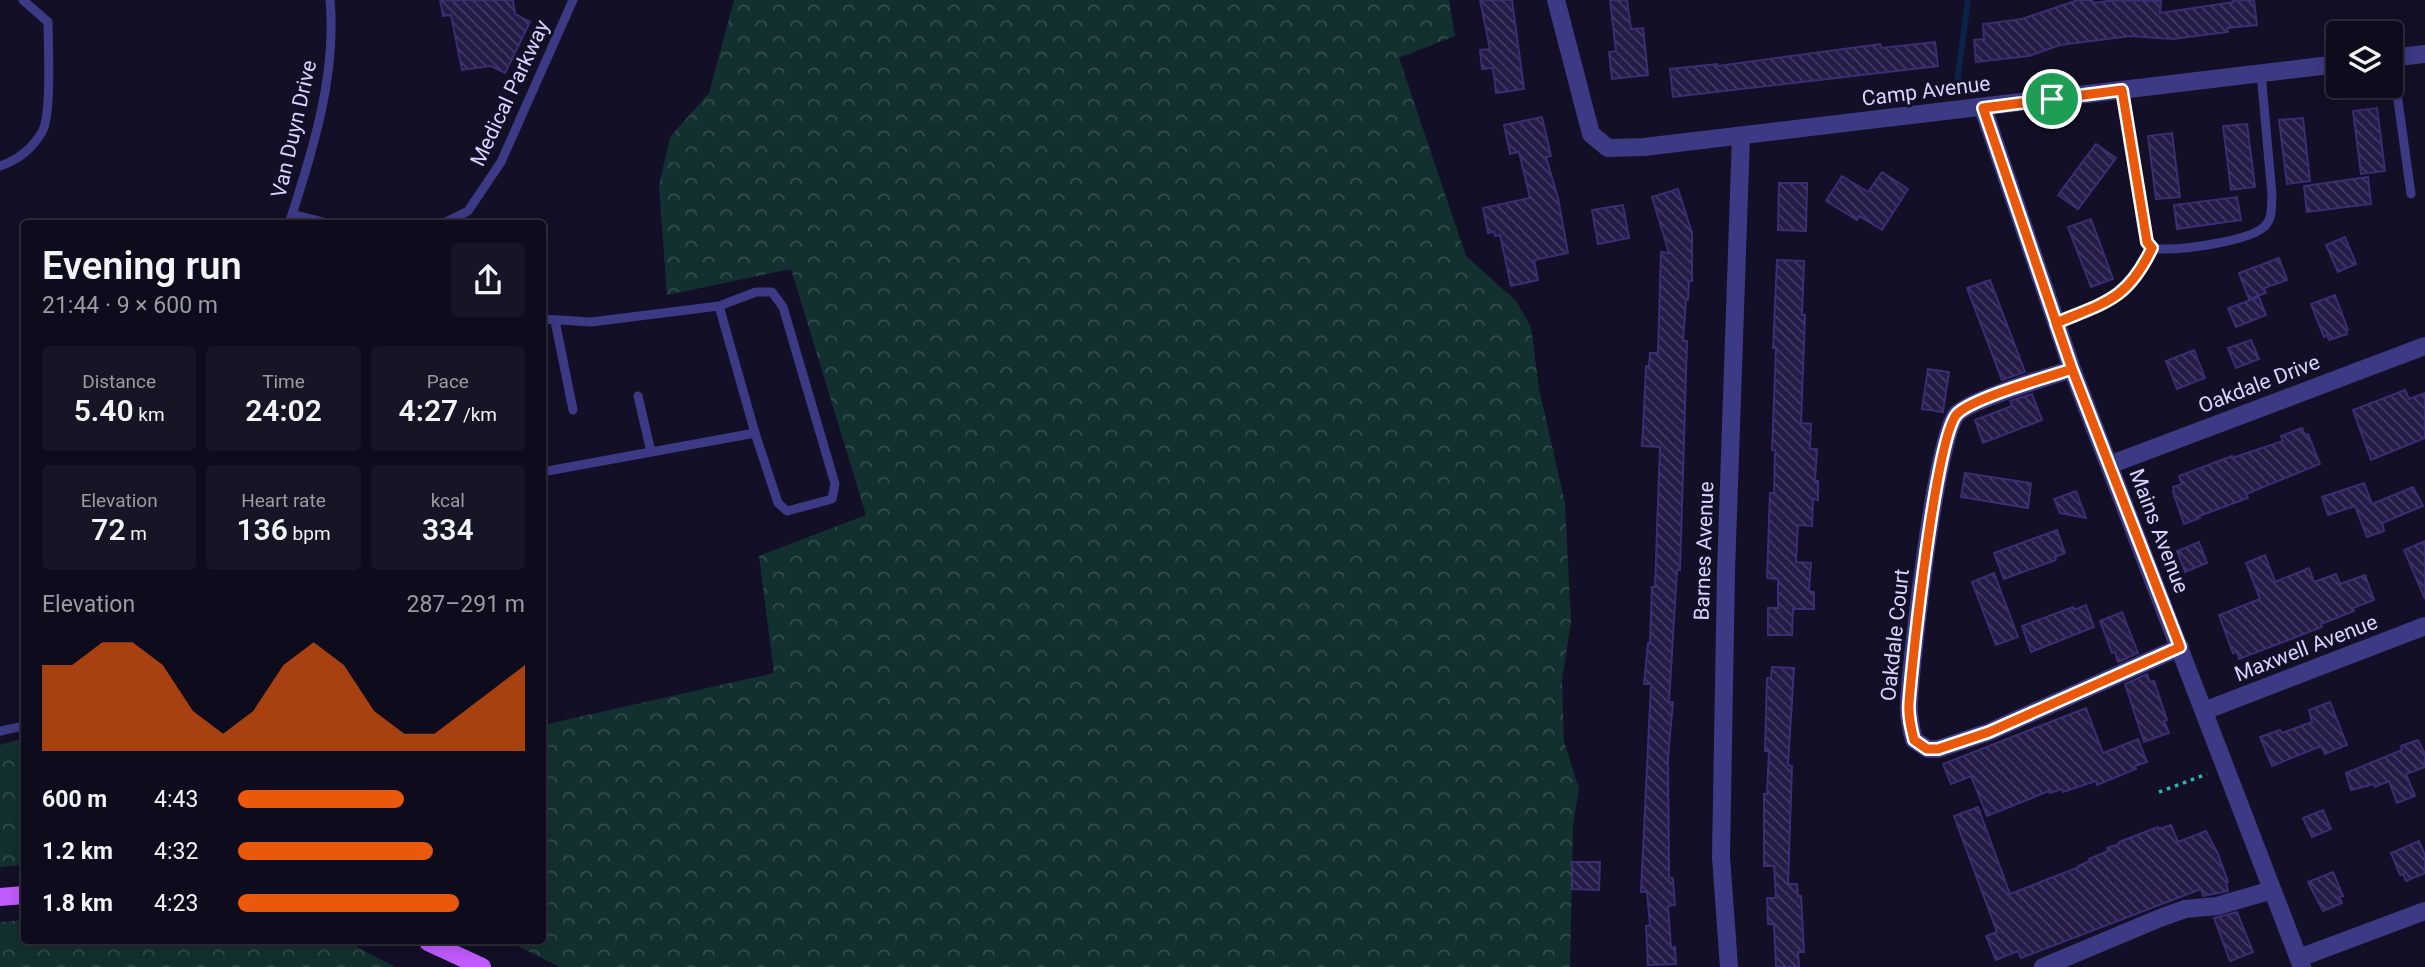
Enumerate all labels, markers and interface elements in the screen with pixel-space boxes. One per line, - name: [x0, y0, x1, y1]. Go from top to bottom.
- street label: Medical Parkway: [466, 16, 554, 170]
- map controls: [2326, 21, 2403, 98]
- button: layers: [2326, 21, 2403, 98]
- street label: Van Duyn Drive: [267, 58, 321, 200]
- pin: [2022, 69, 2082, 129]
- street label: Camp Avenue: [1860, 71, 1992, 111]
- icon: arrive: [2033, 80, 2071, 118]
- button: share: [451, 243, 525, 317]
- text: Evening run: [42, 244, 242, 288]
- text: 21:44 · 9 × 600 m: [42, 292, 218, 319]
- street label: Oakdale Drive: [2195, 350, 2323, 418]
- text: Distance: [82, 370, 156, 393]
- text: Time: [262, 370, 305, 393]
- text: Pace: [427, 370, 469, 393]
- text: 5.40: [74, 393, 134, 428]
- text: 24:02: [245, 393, 322, 428]
- text: 4:27: [399, 393, 458, 428]
- text: km: [134, 403, 165, 426]
- text: /km: [458, 403, 497, 426]
- street label: Mains Avenue: [2124, 465, 2194, 597]
- street label: Barnes Avenue: [1690, 481, 1718, 621]
- text: Elevation: [81, 489, 158, 512]
- text: Heart rate: [241, 489, 326, 512]
- text: kcal: [431, 489, 465, 512]
- text: 72: [91, 512, 126, 547]
- text: 136: [236, 512, 288, 547]
- text: 334: [422, 512, 474, 547]
- text: m: [126, 522, 147, 545]
- text: bpm: [288, 522, 331, 545]
- street label: Oakdale Court: [1876, 568, 1914, 702]
- text: Elevation: [42, 591, 135, 618]
- text: 287–291 m: [406, 591, 525, 618]
- street label: Maxwell Avenue: [2231, 610, 2381, 686]
- text: 600 m: [42, 786, 107, 813]
- text: 4:43: [154, 786, 198, 813]
- text: 1.2 km: [42, 838, 113, 865]
- text: 4:32: [154, 838, 198, 865]
- text: 1.8 km: [42, 890, 113, 917]
- text: 4:23: [154, 890, 198, 917]

